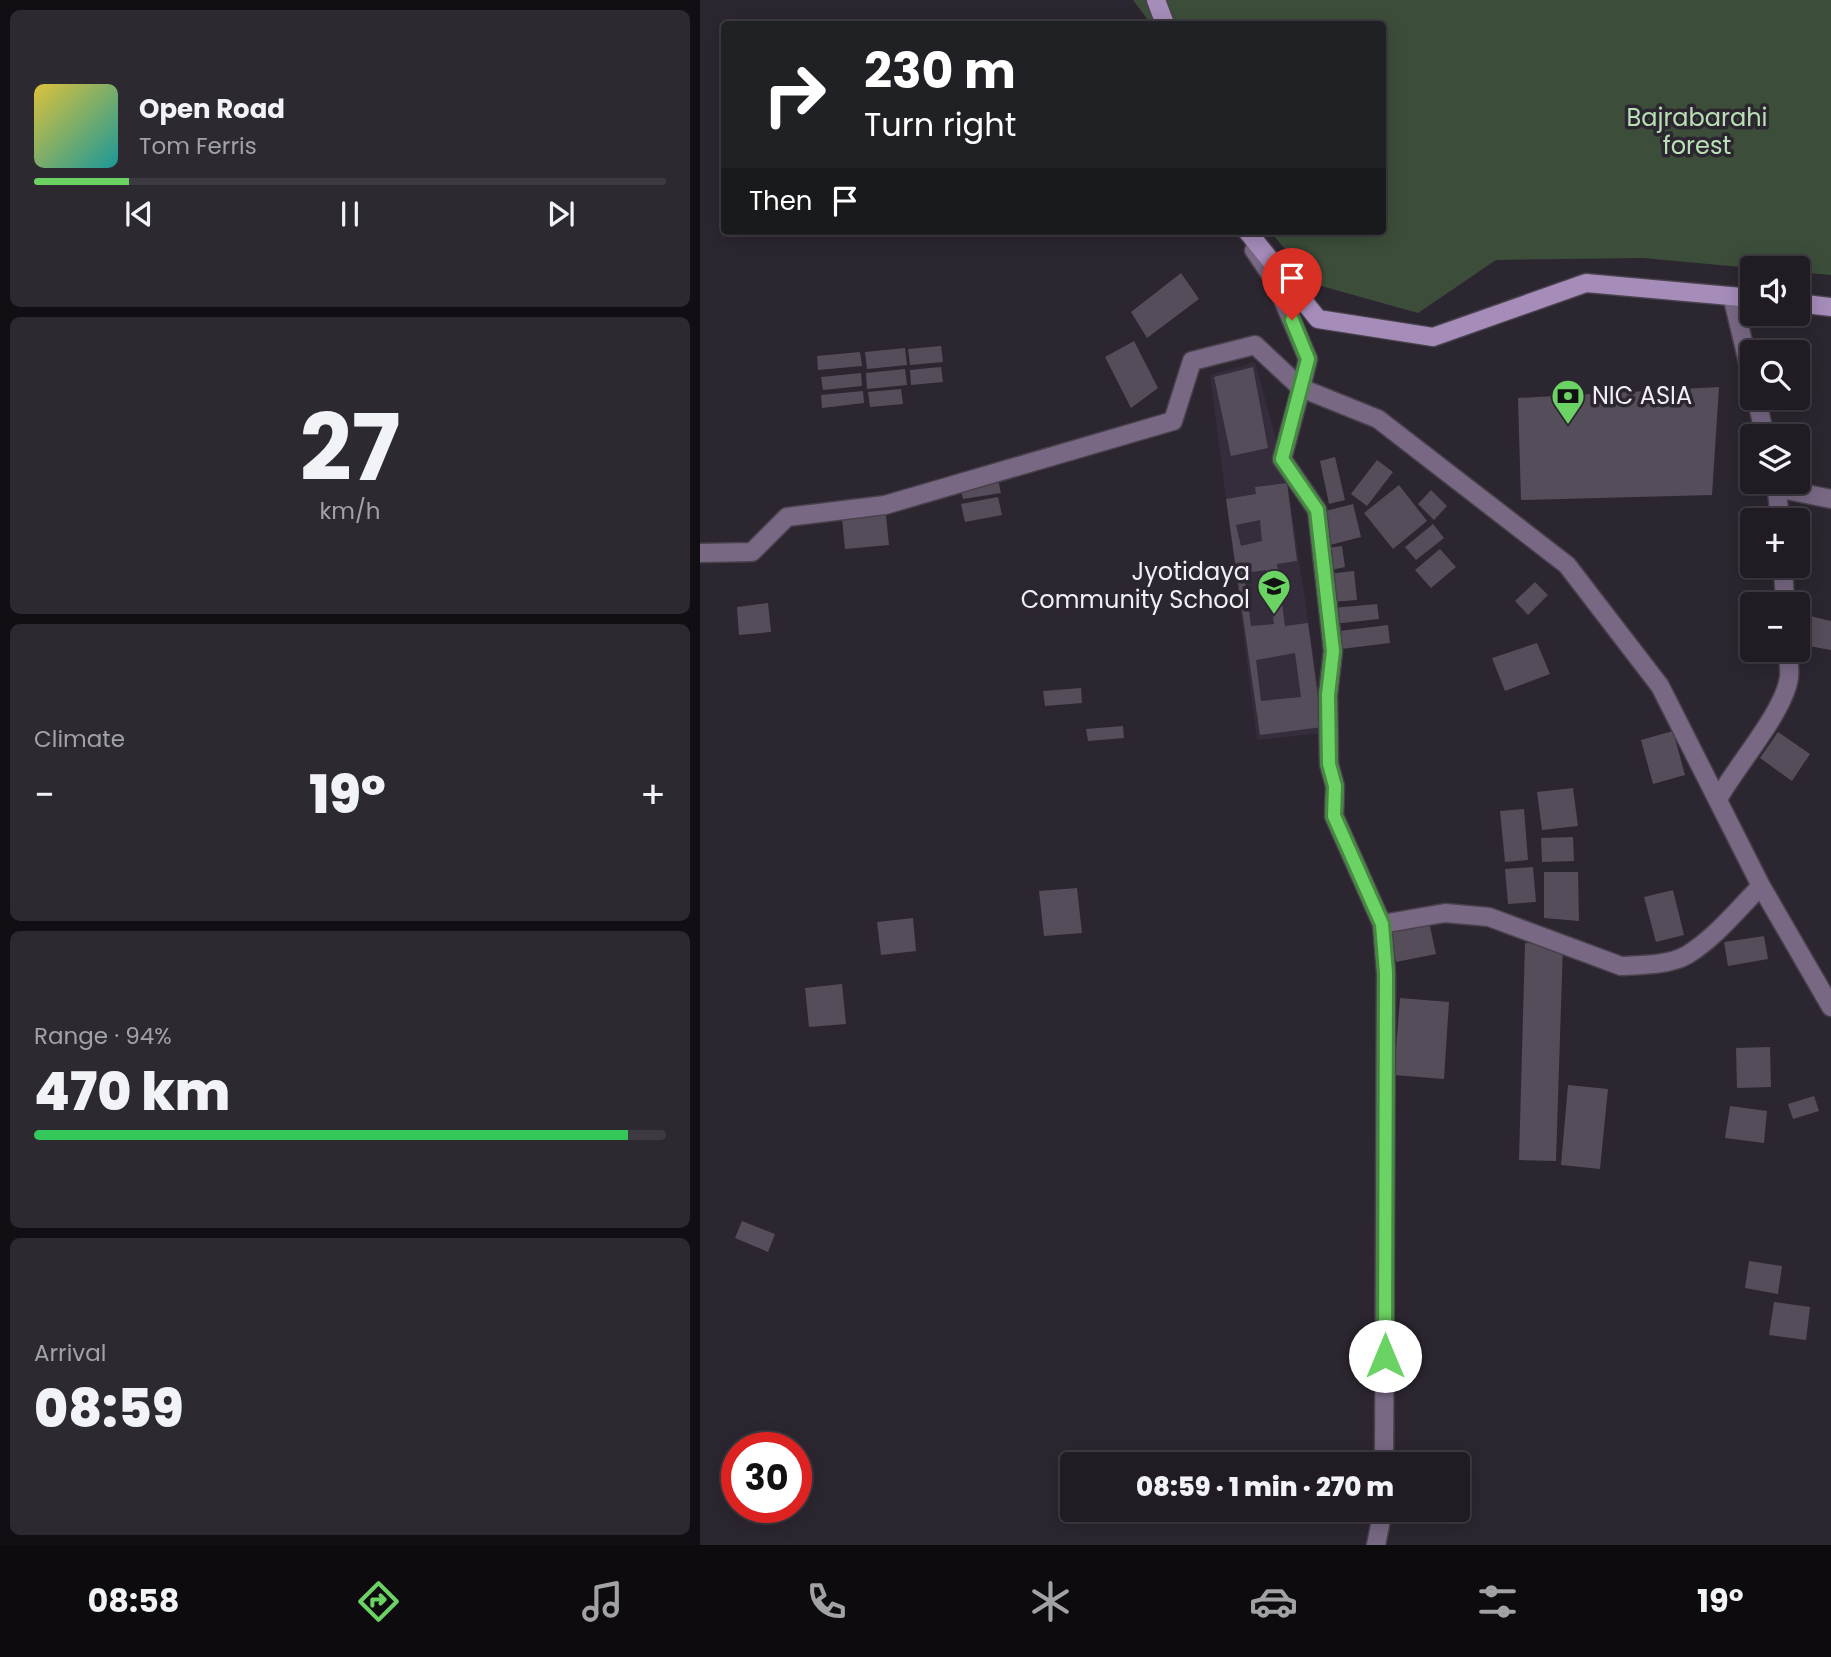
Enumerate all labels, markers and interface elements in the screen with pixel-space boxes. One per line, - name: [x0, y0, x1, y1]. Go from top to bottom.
- text: 230 m: [864, 37, 1016, 105]
- icon: right: [749, 49, 840, 140]
- text: Open Road: [139, 91, 285, 127]
- park label: Bajrabarahi forest: [1627, 101, 1767, 162]
- text: Turn right: [864, 102, 1016, 147]
- text: Tom Ferris: [139, 130, 257, 162]
- icon: arrive: [826, 182, 864, 220]
- text: Then: [749, 183, 812, 219]
- icon: previous: [120, 195, 158, 233]
- icon: pause: [331, 195, 369, 233]
- icon: next: [542, 195, 580, 233]
- pin: [1262, 248, 1322, 320]
- map controls: [1740, 256, 1810, 662]
- button: sound: [1740, 256, 1810, 326]
- icon: arrive: [1273, 259, 1311, 297]
- button: search: [1740, 340, 1810, 410]
- bank icon: NIC ASIA: [1549, 377, 1587, 426]
- place label: NIC ASIA: [1592, 379, 1692, 412]
- text: 27: [300, 384, 400, 512]
- button: layers: [1740, 424, 1810, 494]
- text: km/h: [319, 495, 381, 527]
- button: +: [1740, 508, 1810, 578]
- place label: Jyotidaya Community School: [1021, 555, 1250, 616]
- school or university icon: Jyotidaya Community School: [1255, 567, 1293, 616]
- button: −: [1740, 592, 1810, 662]
- text: Climate: [34, 723, 125, 755]
- text: 19°: [309, 758, 386, 831]
- text: −: [34, 768, 55, 821]
- text: +: [640, 768, 666, 821]
- text: Range · 94%: [34, 1020, 172, 1052]
- text: 470 km: [34, 1055, 230, 1128]
- position arrow: [1348, 1319, 1422, 1393]
- text: Arrival: [34, 1337, 106, 1369]
- text: 08:59: [34, 1372, 183, 1445]
- speed limit sign: 30: [721, 1432, 812, 1523]
- text: 08:59 · 1 min · 270 m: [1136, 1469, 1394, 1505]
- icon: directions: [354, 1577, 403, 1626]
- icon: music: [578, 1577, 627, 1626]
- icon: phone: [802, 1577, 851, 1626]
- icon: climate: [1026, 1577, 1075, 1626]
- icon: car: [1249, 1577, 1298, 1626]
- icon: filters: [1473, 1577, 1522, 1626]
- text: 08:58: [87, 1578, 180, 1623]
- text: 19°: [1697, 1578, 1744, 1623]

